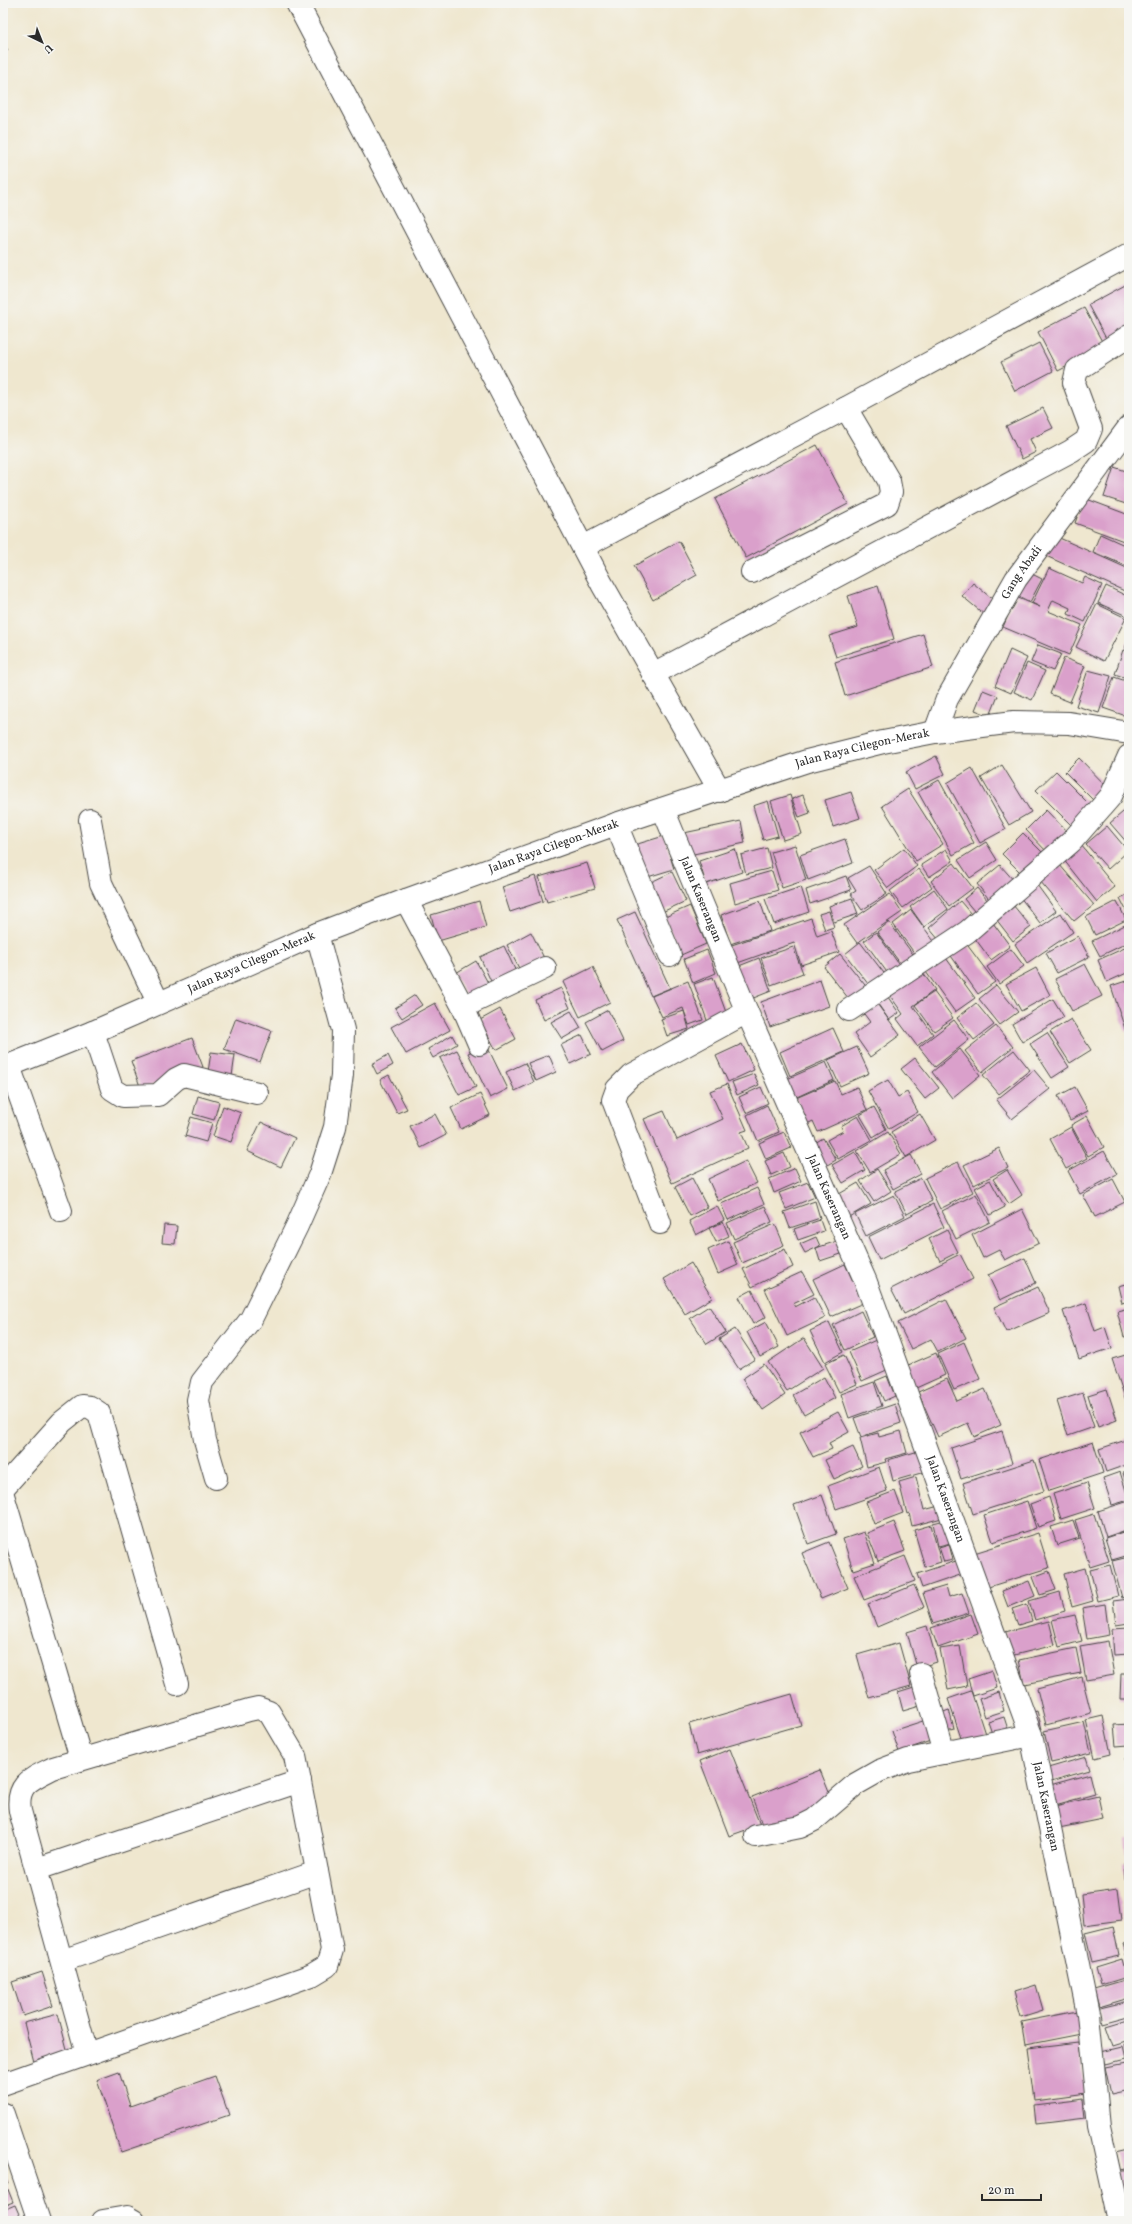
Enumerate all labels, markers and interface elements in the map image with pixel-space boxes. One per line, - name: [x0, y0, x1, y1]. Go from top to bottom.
- north arrow: [22, 22, 62, 62]
- text: U: [40, 40, 56, 57]
- street label: Gang Abadi: [998, 542, 1046, 602]
- street label: Jalan Raya Cilegon-Merak: [793, 725, 931, 772]
- street label: Jalan Raya Cilegon-Merak: [487, 815, 622, 877]
- street label: Jalan Kaserangan: [676, 854, 725, 945]
- street label: Jalan Raya Cilegon-Merak: [185, 928, 318, 997]
- street label: Jalan Kaserangan: [803, 1152, 854, 1242]
- street label: Jalan Kaserangan: [922, 1454, 968, 1545]
- street label: Jalan Kaserangan: [1029, 1760, 1063, 1853]
- scale bar: [982, 2176, 1041, 2202]
- text: 20 m: [988, 2183, 1015, 2199]

